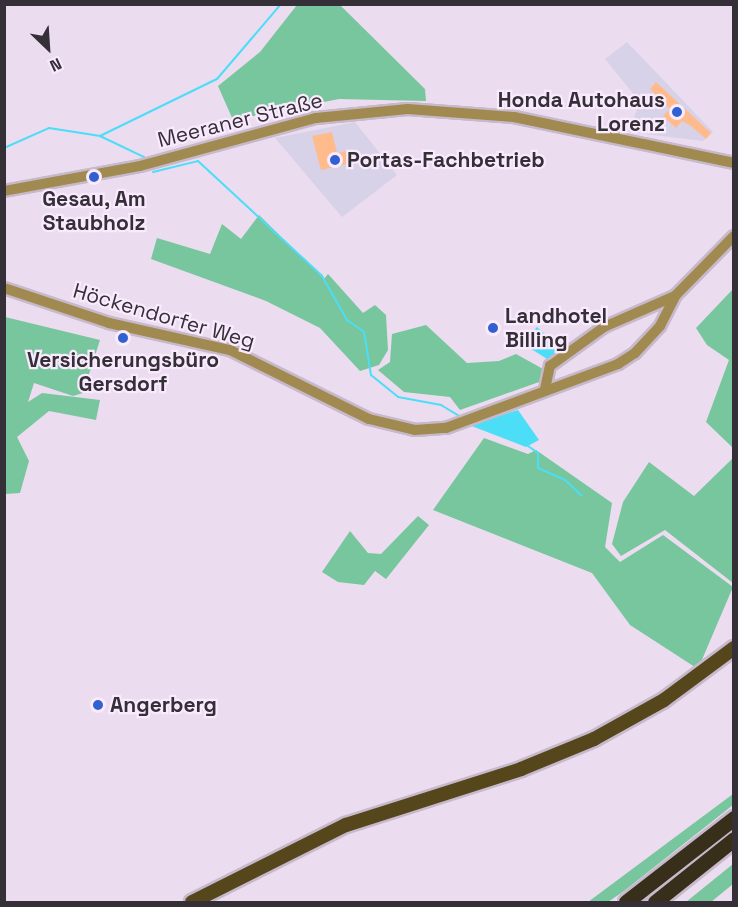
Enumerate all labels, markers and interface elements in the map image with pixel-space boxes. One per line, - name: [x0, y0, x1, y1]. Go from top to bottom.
- north arrow: [18, 18, 78, 78]
- text: N: [47, 53, 65, 77]
- street label: Meeraner Straße: [155, 87, 325, 153]
- place label: Honda Autohaus Lorenz: [498, 87, 665, 137]
- marker: Honda Autohaus Lorenz: [670, 105, 684, 119]
- place label: Portas-Fachbetrieb: [347, 147, 545, 173]
- marker: Portas-Fachbetrieb: [328, 153, 342, 167]
- marker: Gesau, Am Staubholz: [87, 170, 101, 184]
- place label: Gesau, Am Staubholz: [42, 186, 146, 236]
- street label: Höckendorfer Weg: [70, 278, 258, 354]
- place label: Landhotel Billing: [505, 303, 607, 353]
- marker: Landhotel Billing: [486, 321, 500, 335]
- marker: Versicherungsbüro Gersdorf: [116, 331, 130, 345]
- place label: Versicherungsbüro Gersdorf: [27, 347, 219, 397]
- place label: Angerberg: [110, 692, 217, 718]
- marker: Angerberg: [91, 698, 105, 712]

